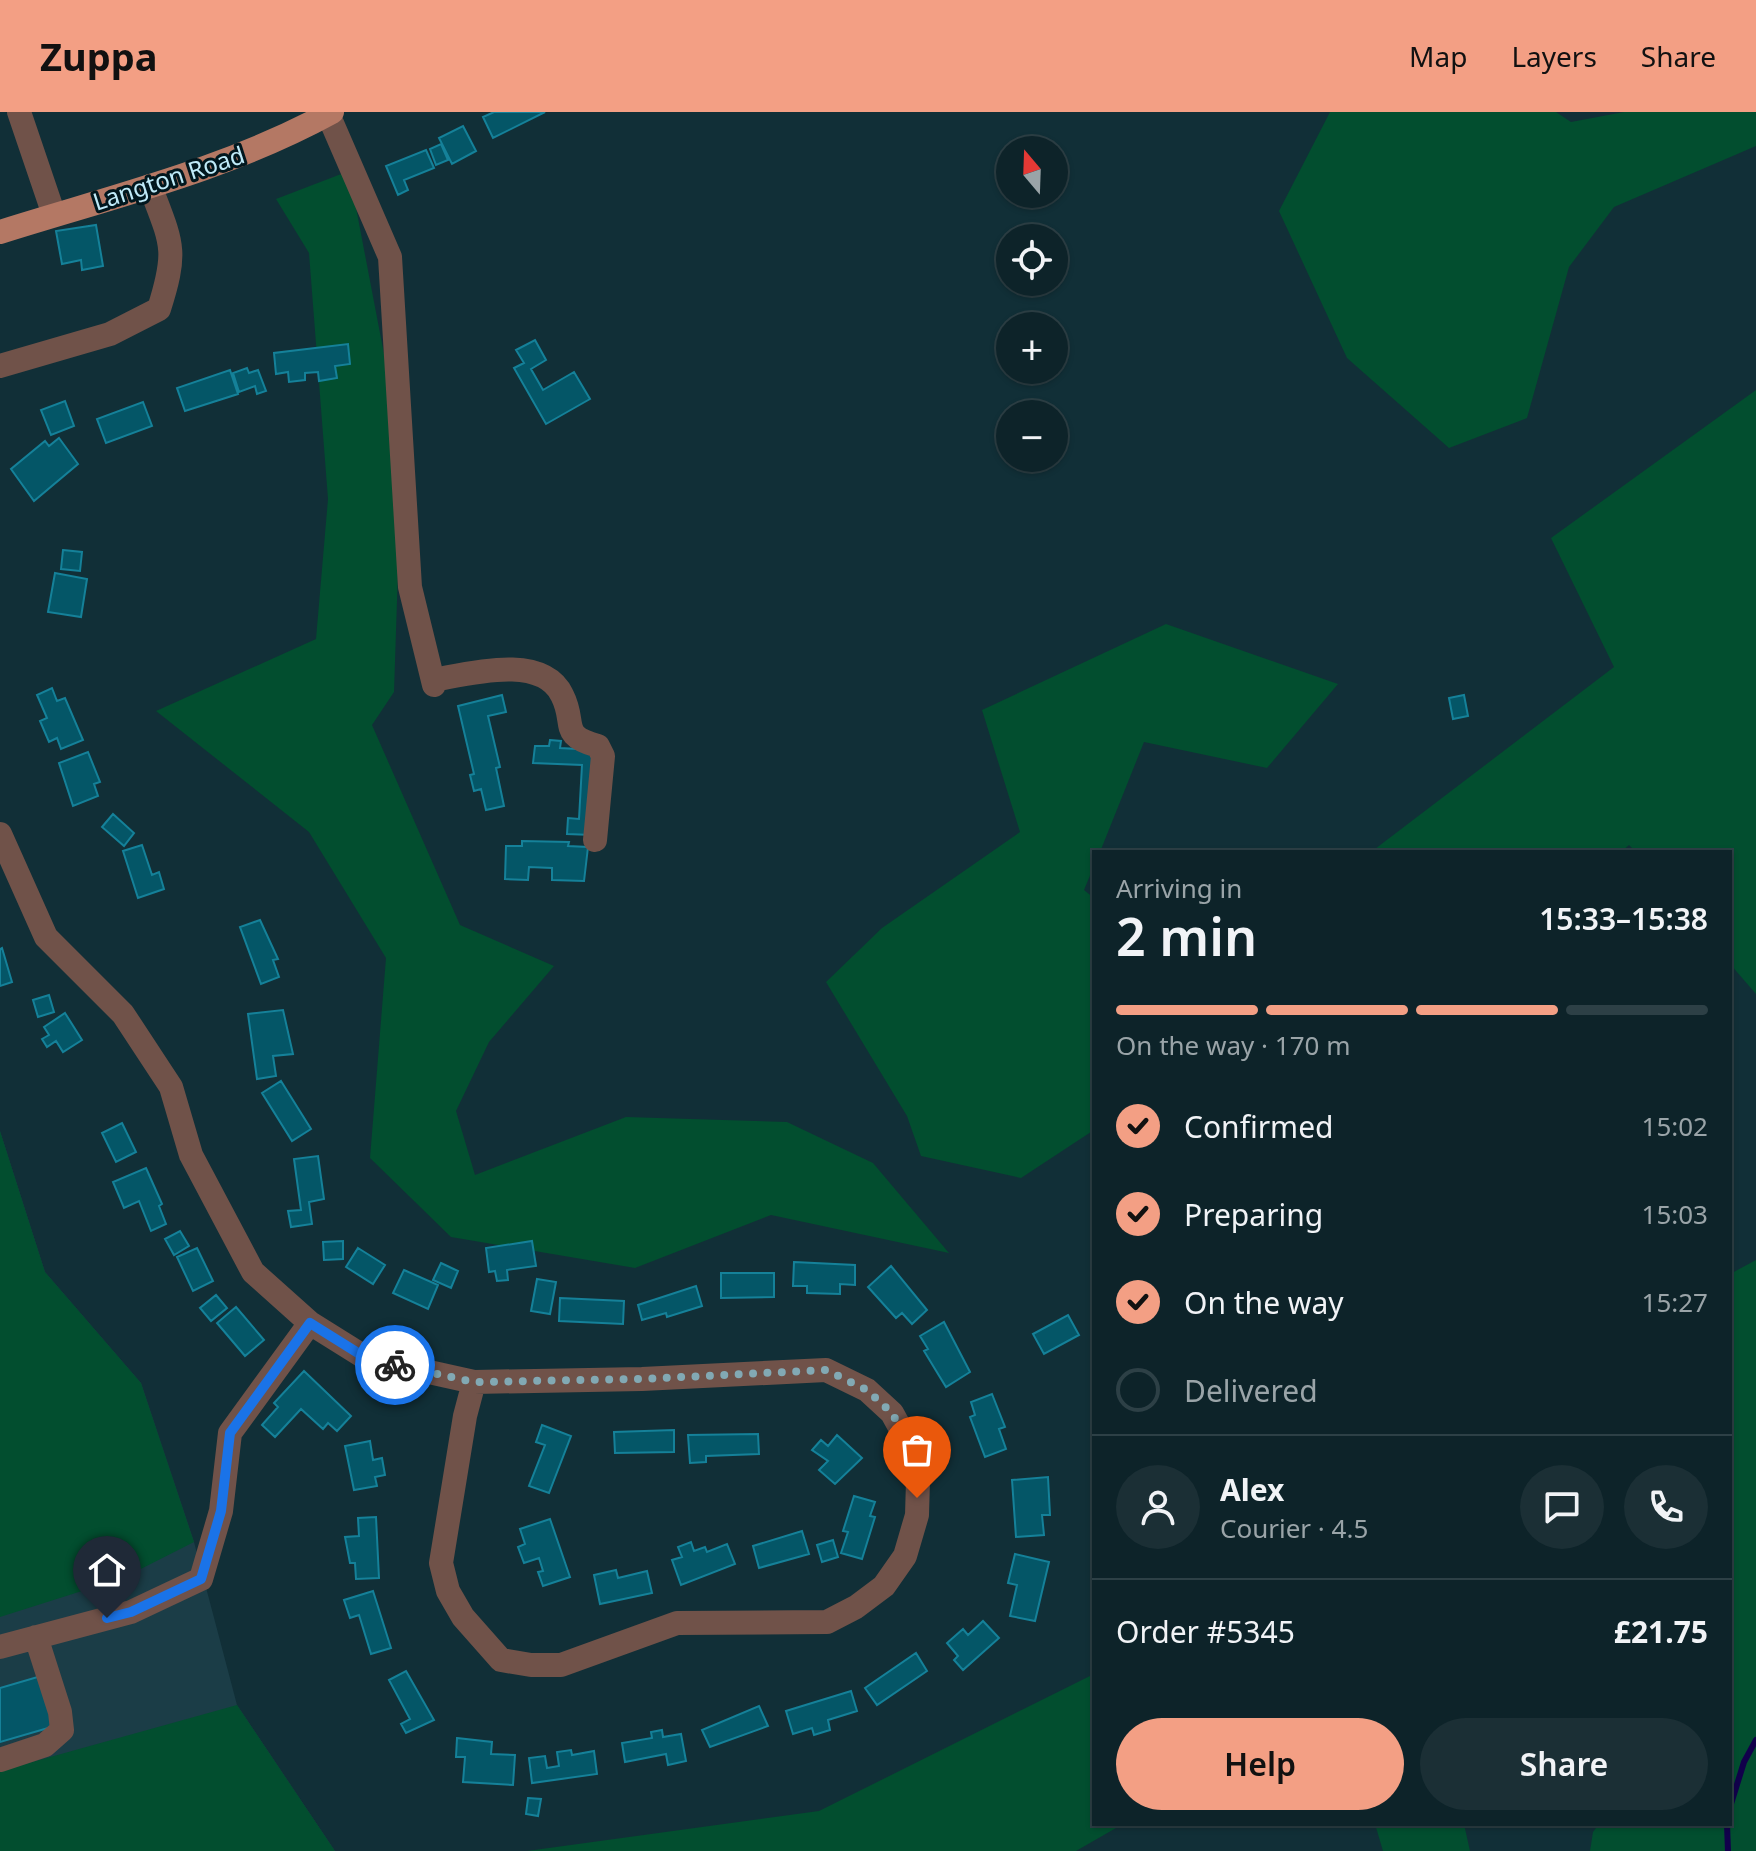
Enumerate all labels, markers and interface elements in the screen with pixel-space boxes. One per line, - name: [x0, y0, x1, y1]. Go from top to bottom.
- text: Zuppa: [40, 30, 158, 82]
- text: Map: [1409, 37, 1467, 75]
- text: Layers: [1511, 37, 1597, 75]
- text: Share: [1641, 37, 1716, 75]
- north arrow: [996, 136, 1068, 208]
- map controls: [996, 136, 1068, 472]
- street label: Langton Road: [89, 138, 249, 218]
- button: locate: [996, 224, 1068, 296]
- button: +: [996, 312, 1068, 384]
- button: −: [996, 400, 1068, 472]
- text: Arriving in: [1116, 870, 1242, 906]
- text: 15:33–15:38: [1539, 898, 1708, 939]
- text: 2 min: [1116, 900, 1257, 971]
- text: On the way · 170 m: [1116, 1027, 1350, 1063]
- icon: check: [1116, 1104, 1160, 1148]
- text: Confirmed: [1184, 1106, 1334, 1147]
- text: 15:02: [1642, 1108, 1708, 1144]
- icon: check: [1116, 1192, 1160, 1236]
- text: Preparing: [1184, 1194, 1323, 1235]
- text: 15:03: [1642, 1196, 1708, 1232]
- icon: check: [1116, 1280, 1160, 1324]
- text: On the way: [1184, 1282, 1344, 1323]
- text: 15:27: [1642, 1284, 1708, 1320]
- courier: [355, 1325, 435, 1405]
- icon: bike: [373, 1343, 417, 1387]
- text: Delivered: [1184, 1370, 1318, 1411]
- pin: [883, 1416, 951, 1498]
- icon: bag: [895, 1428, 939, 1472]
- button: person: [1116, 1465, 1200, 1549]
- button: chat: [1520, 1465, 1604, 1549]
- button: phone: [1624, 1465, 1708, 1549]
- text: Alex: [1220, 1469, 1284, 1510]
- text: Courier · 4.5: [1220, 1510, 1368, 1546]
- pin: [73, 1536, 141, 1618]
- icon: home: [85, 1548, 129, 1592]
- text: Order #5345: [1116, 1611, 1295, 1652]
- text: £21.75: [1614, 1611, 1708, 1652]
- button: Help: [1116, 1718, 1404, 1810]
- button: Share: [1420, 1718, 1708, 1810]

